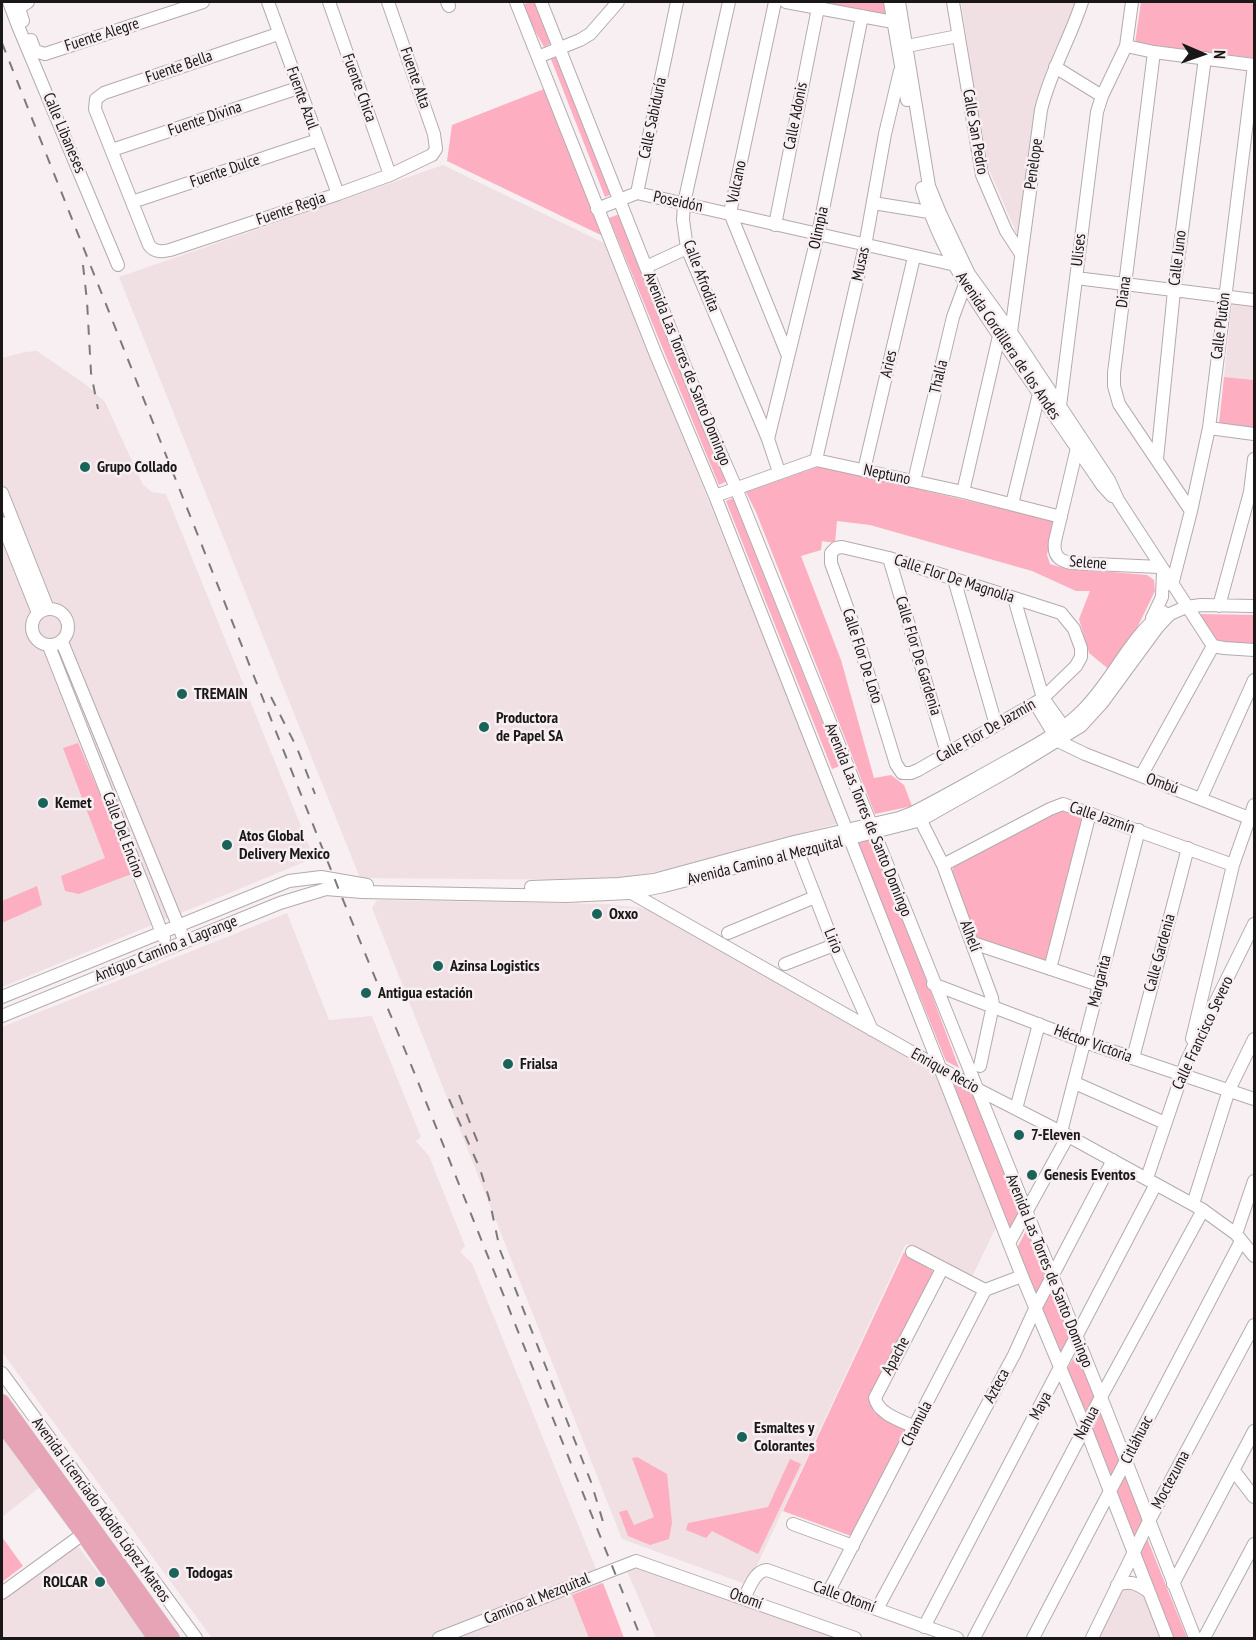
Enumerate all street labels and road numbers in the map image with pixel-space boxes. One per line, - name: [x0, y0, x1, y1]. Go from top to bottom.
- street label: Fuente Alegre: [62, 14, 142, 56]
- street label: Fuente Alta: [396, 45, 434, 111]
- street label: Fuente Bella: [143, 47, 215, 87]
- street label: Fuente Chica: [338, 51, 380, 125]
- street label: Fuente Azul: [282, 64, 322, 132]
- street label: Calle Sabiduría: [635, 76, 671, 160]
- street label: Calle Adonis: [780, 81, 812, 151]
- street label: Calle San Pedro: [958, 88, 992, 176]
- street label: Calle Libaneses: [38, 90, 90, 176]
- street label: Fuente Divina: [166, 97, 244, 141]
- street label: Penèlope: [1021, 137, 1047, 191]
- street label: Fuente Dulce: [188, 150, 262, 192]
- street label: Vulcano: [723, 159, 751, 205]
- street label: Poseidón: [652, 187, 704, 217]
- street label: Fuente Regia: [254, 188, 328, 230]
- street label: Olimpia: [805, 205, 833, 251]
- street label: Calle Juno: [1165, 229, 1191, 287]
- street label: Ulises: [1068, 233, 1090, 267]
- street label: Calle Afrodita: [679, 237, 723, 315]
- street label: Musas: [848, 245, 874, 283]
- street label: Avenida Las Torres de Santo Domingo: [639, 269, 735, 469]
- street label: Avenida Cordillera de los Andes: [951, 269, 1065, 423]
- street label: Diana: [1113, 275, 1135, 309]
- street label: Calle Plutòn: [1207, 292, 1235, 360]
- street label: Aries: [877, 348, 901, 380]
- street label: Thalía: [926, 358, 952, 396]
- street label: Neptuno: [862, 461, 912, 489]
- street label: Calle Flor De Magnolia: [891, 550, 1017, 608]
- street label: Selene: [1069, 552, 1107, 574]
- street label: Calle Flor De Gardenia: [891, 594, 945, 718]
- street label: Calle Flor De Loto: [838, 606, 886, 706]
- street label: Calle Flor De Jazmín: [933, 695, 1039, 767]
- street label: Avenida Las Torres de Santo Domingo: [820, 720, 916, 920]
- street label: Ombú: [1143, 769, 1181, 799]
- street label: Calle Del Encino: [98, 790, 148, 880]
- street label: Calle Jazmín: [1067, 798, 1137, 838]
- street label: Avenida Camino al Mezquital: [685, 832, 845, 890]
- street label: Antiguo Camino a Lagrange: [92, 912, 240, 986]
- street label: Calle Gardenia: [1140, 912, 1180, 994]
- street label: Alhelí: [955, 918, 985, 954]
- street label: Lirio: [819, 926, 847, 956]
- street label: Margarita: [1084, 953, 1116, 1009]
- street label: Calle Francisco Severo: [1168, 973, 1238, 1093]
- street label: Héctor Victoria: [1051, 1021, 1135, 1067]
- street label: Enrique Recio: [907, 1044, 983, 1098]
- street label: Avenida Las Torres de Santo Domingo: [1001, 1171, 1097, 1371]
- street label: Apache: [878, 1334, 914, 1378]
- street label: Azteca: [980, 1366, 1014, 1406]
- street label: Maya: [1026, 1389, 1056, 1423]
- street label: Chamula: [897, 1398, 937, 1450]
- street label: Nahua: [1070, 1403, 1104, 1443]
- street label: Citláhuac: [1117, 1413, 1157, 1467]
- street label: Avenida Licenciado Adolfo López Mateos: [28, 1414, 174, 1606]
- street label: Moctezuma: [1148, 1448, 1194, 1512]
- street label: Camino al Mezquital: [481, 1569, 593, 1629]
- street label: Calle Otomí: [810, 1577, 878, 1617]
- street label: Otomí: [727, 1584, 765, 1614]

